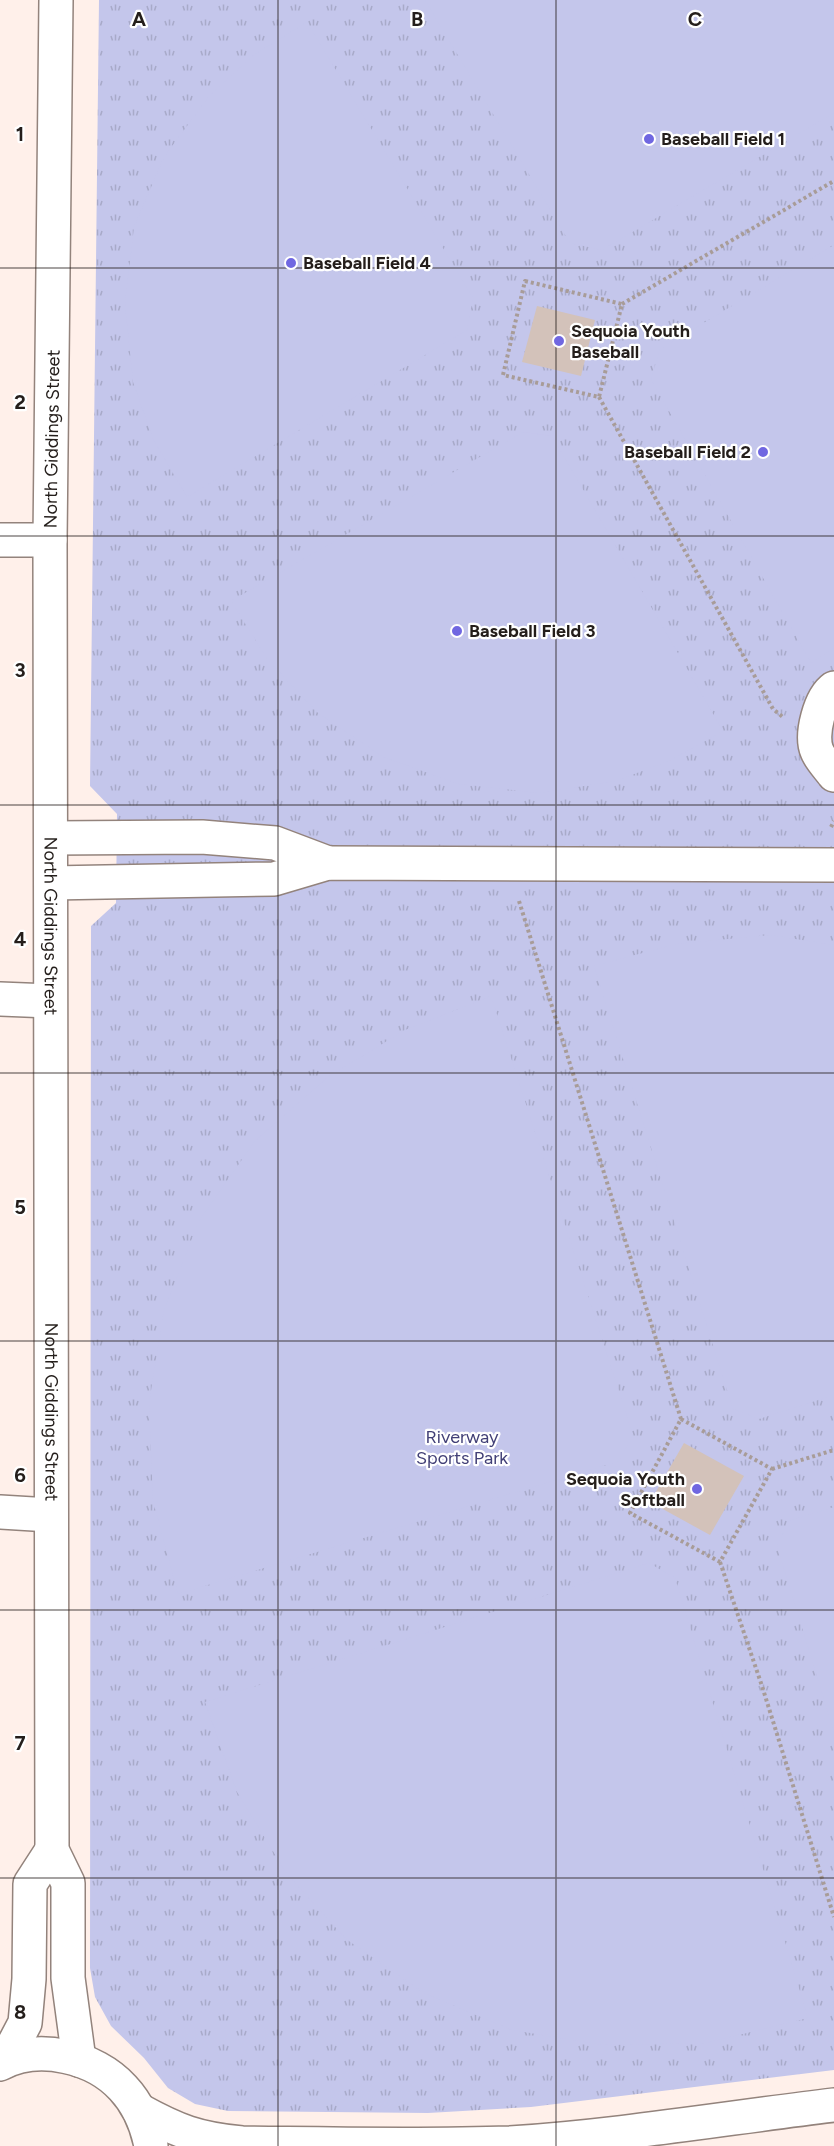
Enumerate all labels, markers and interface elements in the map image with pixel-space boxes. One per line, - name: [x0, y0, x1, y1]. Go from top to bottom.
- text: A: [132, 7, 147, 31]
- text: B: [411, 7, 423, 31]
- text: C: [688, 7, 702, 31]
- text: 1: [16, 122, 24, 146]
- place label: Baseball Field 1: [661, 128, 785, 150]
- marker: Baseball Field 1: [642, 132, 656, 146]
- place label: Baseball Field 4: [303, 252, 431, 274]
- marker: Baseball Field 4: [284, 256, 298, 270]
- place label: Sequoia Youth Baseball: [571, 320, 690, 363]
- marker: Sequoia Youth Baseball: [552, 334, 566, 348]
- street label: North Giddings Street: [39, 349, 65, 529]
- text: 2: [14, 390, 26, 414]
- place label: Baseball Field 2: [624, 441, 751, 463]
- marker: Baseball Field 2: [756, 445, 770, 459]
- place label: Baseball Field 3: [469, 620, 596, 642]
- marker: Baseball Field 3: [450, 624, 464, 638]
- text: 3: [14, 658, 26, 682]
- street label: North Giddings Street: [39, 837, 62, 1016]
- text: 4: [14, 927, 27, 951]
- text: 5: [14, 1195, 26, 1219]
- street label: North Giddings Street: [40, 1323, 62, 1502]
- park label: Riverway Sports Park: [416, 1426, 508, 1469]
- text: 6: [14, 1463, 26, 1487]
- place label: Sequoia Youth Softball: [566, 1468, 685, 1511]
- marker: Sequoia Youth Softball: [690, 1482, 704, 1496]
- text: 7: [14, 1731, 26, 1755]
- text: 8: [14, 2000, 26, 2024]

